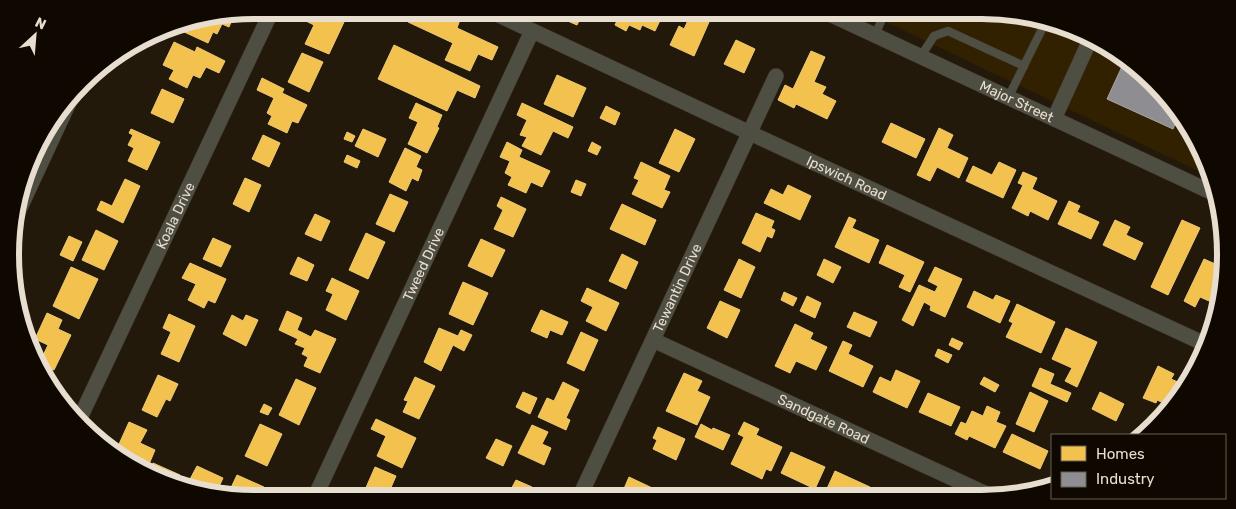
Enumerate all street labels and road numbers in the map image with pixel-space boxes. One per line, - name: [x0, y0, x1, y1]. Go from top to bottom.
- street label: Major Street: [977, 77, 1057, 126]
- street label: Ipswich Road: [804, 152, 890, 204]
- street label: Koala Drive: [152, 179, 198, 252]
- street label: Tweed Drive: [399, 225, 448, 304]
- street label: Tewantin Drive: [649, 241, 705, 335]
- street label: Sandgate Road: [775, 390, 872, 447]

